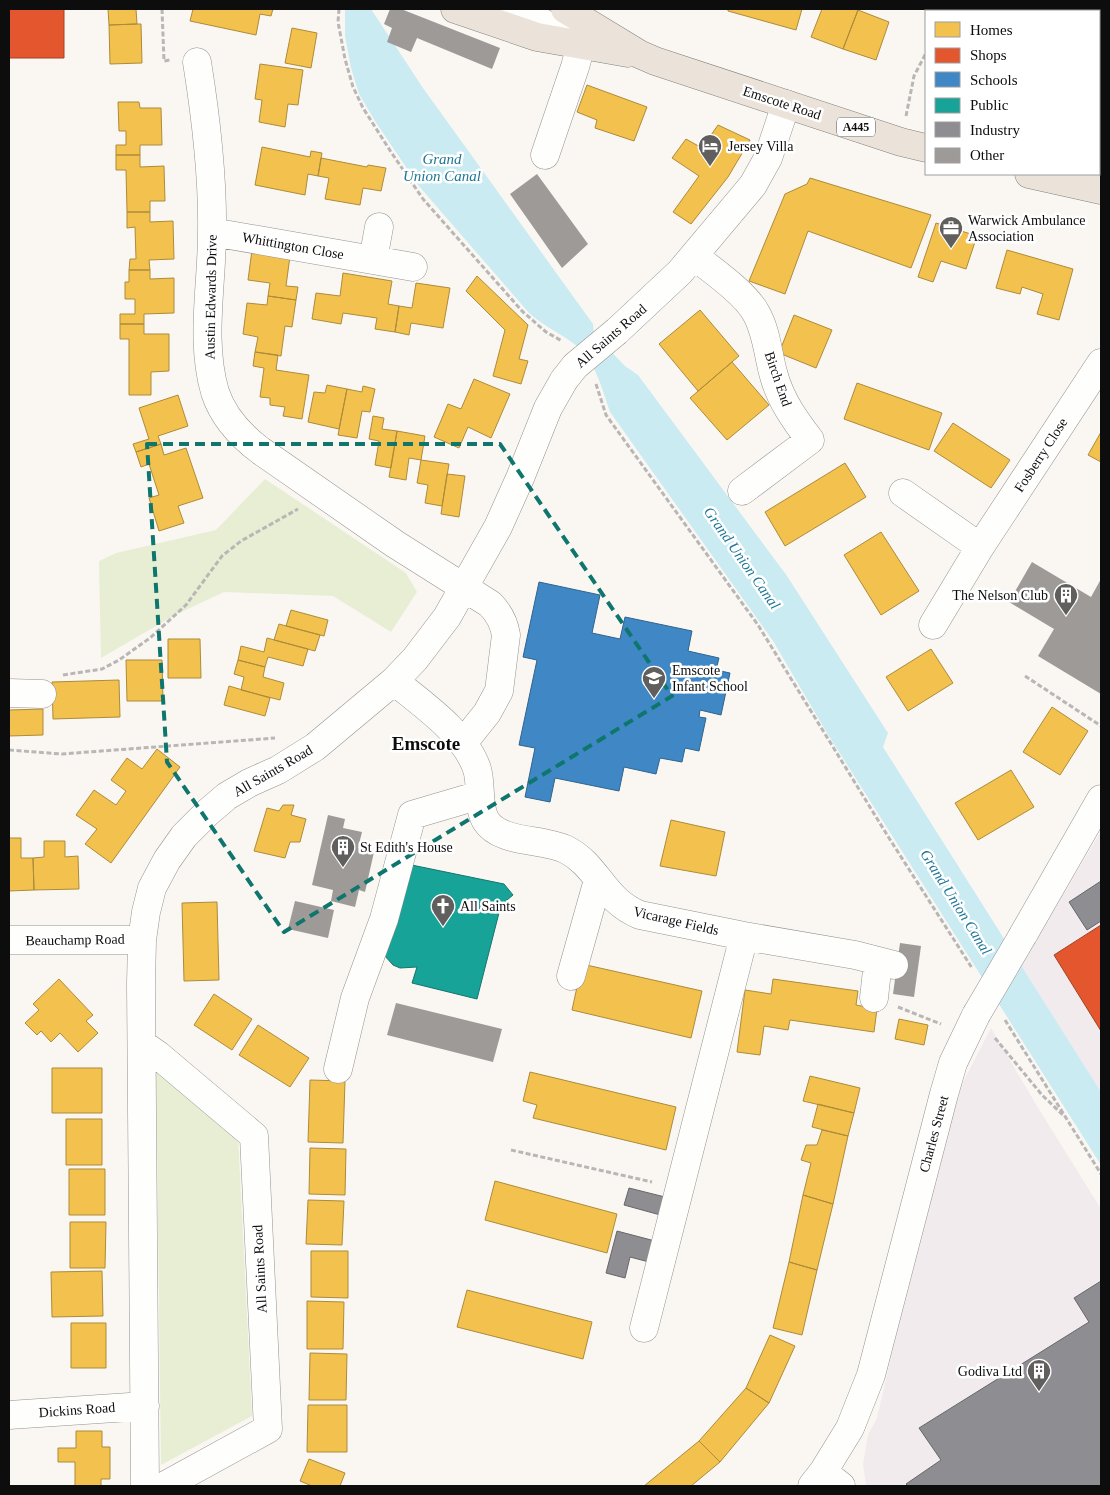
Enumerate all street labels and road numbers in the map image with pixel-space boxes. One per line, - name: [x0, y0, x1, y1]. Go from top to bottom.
- street label: Emscote Road: [741, 83, 823, 123]
- road number: A445: [837, 118, 875, 136]
- street label: Whittington Close: [241, 230, 345, 262]
- street label: Austin Edwards Drive: [202, 234, 220, 360]
- street label: All Saints Road: [573, 301, 649, 371]
- street label: Birch End: [762, 350, 794, 408]
- street label: Fosberry Close: [1012, 415, 1070, 495]
- street label: All Saints Road: [231, 742, 315, 800]
- street label: Vicarage Fields: [632, 904, 720, 938]
- street label: Beauchamp Road: [25, 932, 125, 948]
- street label: Charles Street: [917, 1094, 951, 1174]
- street label: All Saints Road: [250, 1224, 270, 1314]
- street label: Dickins Road: [38, 1400, 116, 1420]

